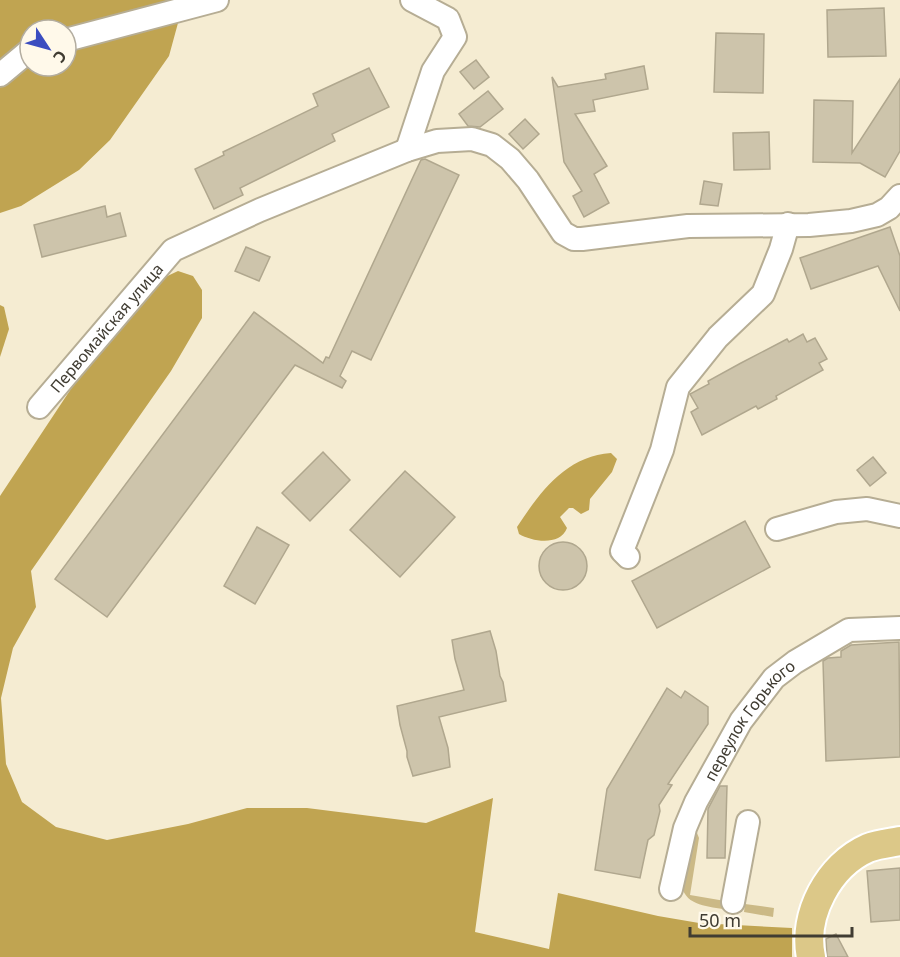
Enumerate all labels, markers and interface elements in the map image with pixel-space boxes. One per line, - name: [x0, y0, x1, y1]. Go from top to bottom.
- north arrow: [18, 18, 78, 78]
- text: С: [48, 46, 72, 67]
- street label: Первомайская улица: [45, 258, 168, 397]
- street label: переулок Горького: [699, 655, 800, 785]
- scale bar: [690, 900, 852, 938]
- text: 50 m: [699, 908, 741, 932]

